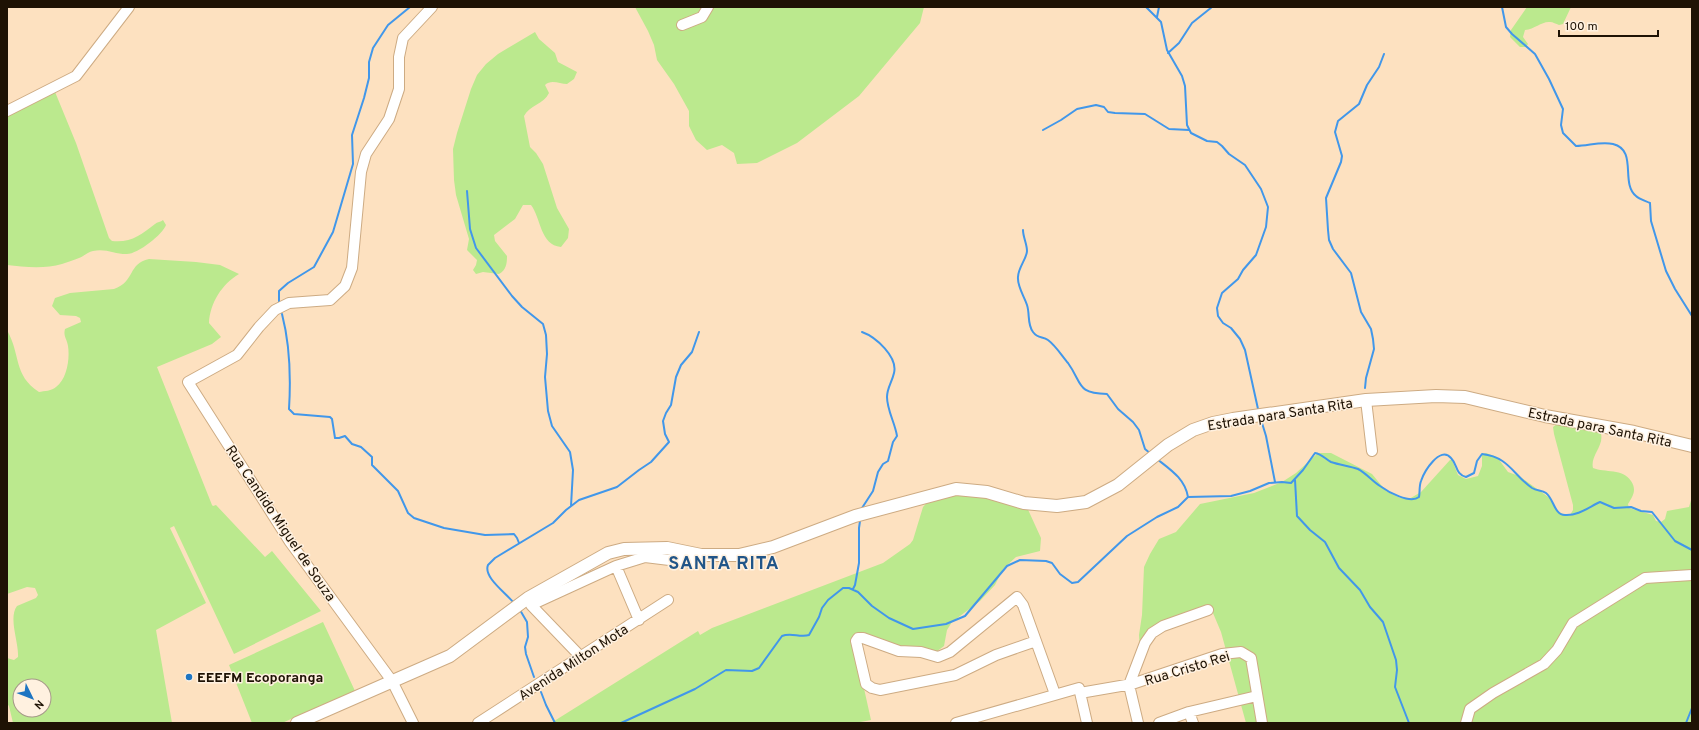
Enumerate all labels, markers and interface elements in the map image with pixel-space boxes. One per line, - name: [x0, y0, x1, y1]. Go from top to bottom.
- scale bar: [1559, 12, 1658, 38]
- text: 100 m: [1565, 19, 1598, 35]
- street label: Estrada para Santa Rita: [1206, 396, 1354, 435]
- street label: Estrada para Santa Rita: [1526, 405, 1673, 452]
- street label: Rua Candido Miguel de Souza: [221, 442, 338, 605]
- district label: SANTA RITA: [668, 553, 780, 576]
- street label: Avenida Milton Mota: [516, 621, 632, 705]
- street label: Rua Cristo Rei: [1143, 648, 1232, 690]
- place label: EEEFM Ecoporanga: [197, 670, 323, 687]
- marker: EEEFM Ecoporanga: [184, 672, 194, 682]
- north arrow: [12, 678, 52, 718]
- text: N: [31, 696, 46, 712]

